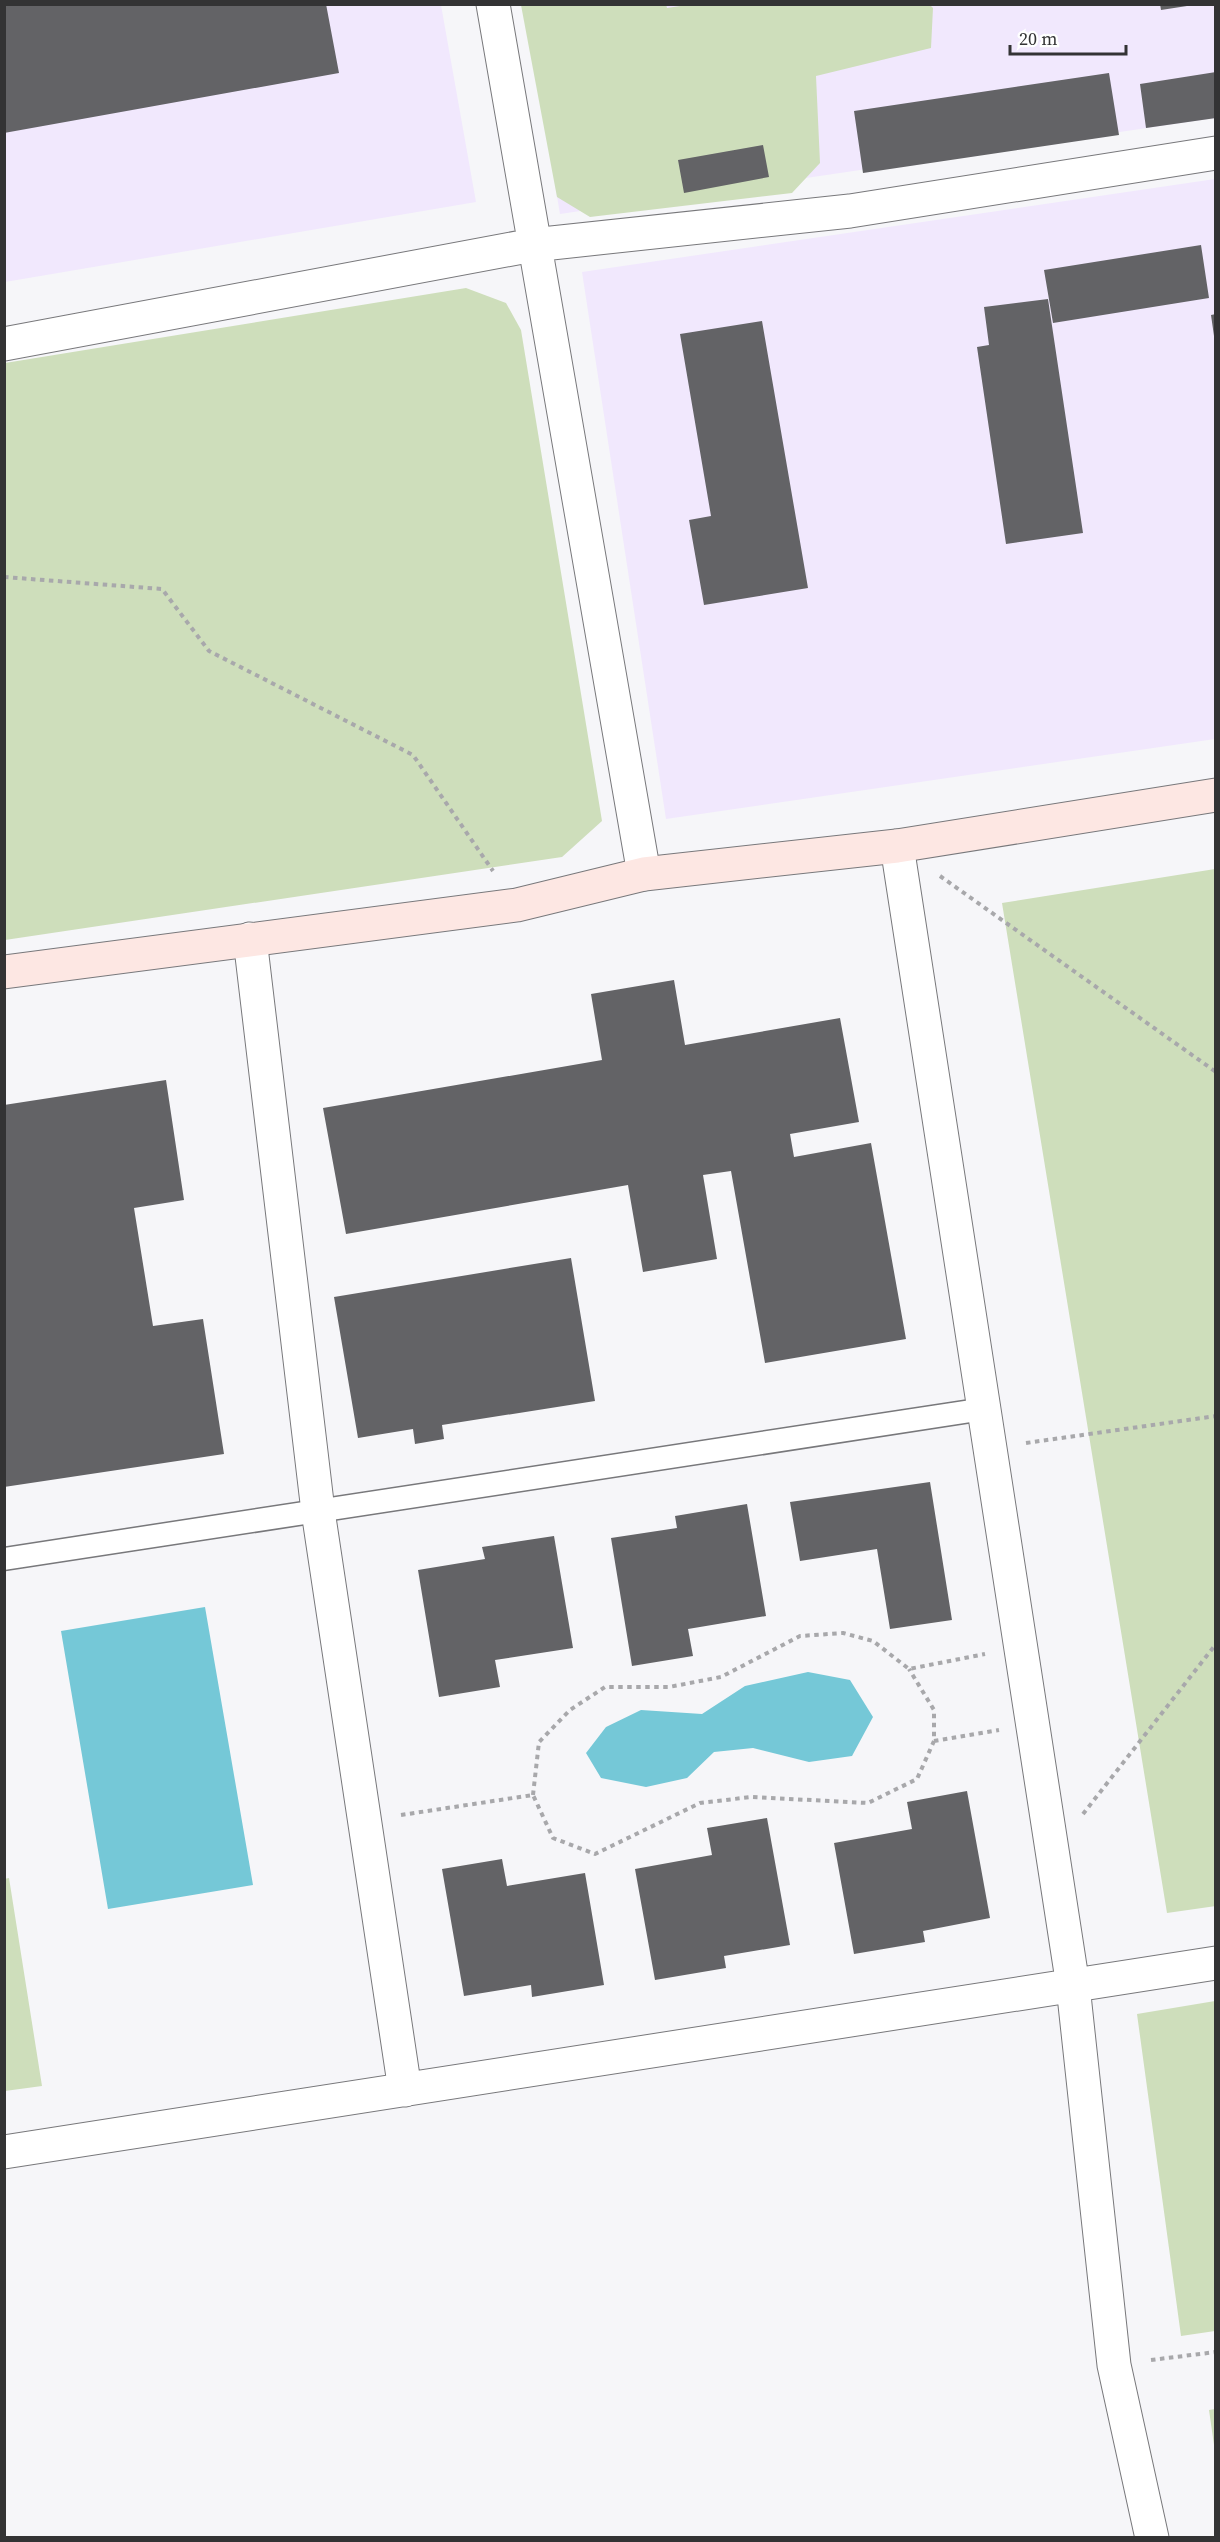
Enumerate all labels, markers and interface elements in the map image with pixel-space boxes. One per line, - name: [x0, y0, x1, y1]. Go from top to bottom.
- scale bar: [1010, 18, 1126, 56]
- text: 20 m: [1019, 26, 1057, 51]

